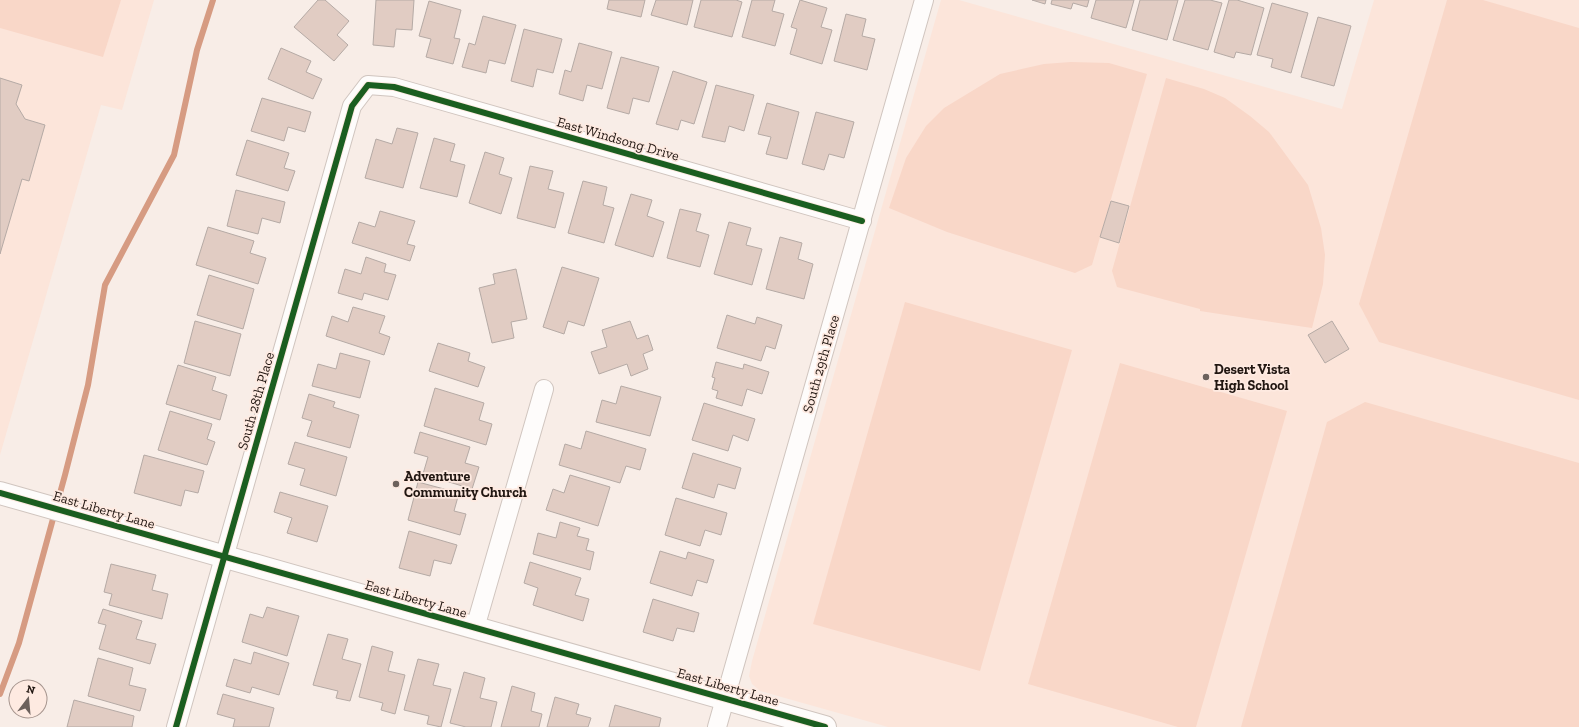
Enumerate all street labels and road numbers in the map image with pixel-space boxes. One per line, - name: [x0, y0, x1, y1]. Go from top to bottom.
- street label: East Windsong Drive: [555, 113, 682, 165]
- street label: South 29th Place: [799, 313, 843, 415]
- street label: South 28th Place: [234, 350, 278, 452]
- street label: East Liberty Lane: [51, 487, 157, 533]
- street label: East Liberty Lane: [363, 576, 469, 622]
- street label: East Liberty Lane: [675, 664, 781, 710]

